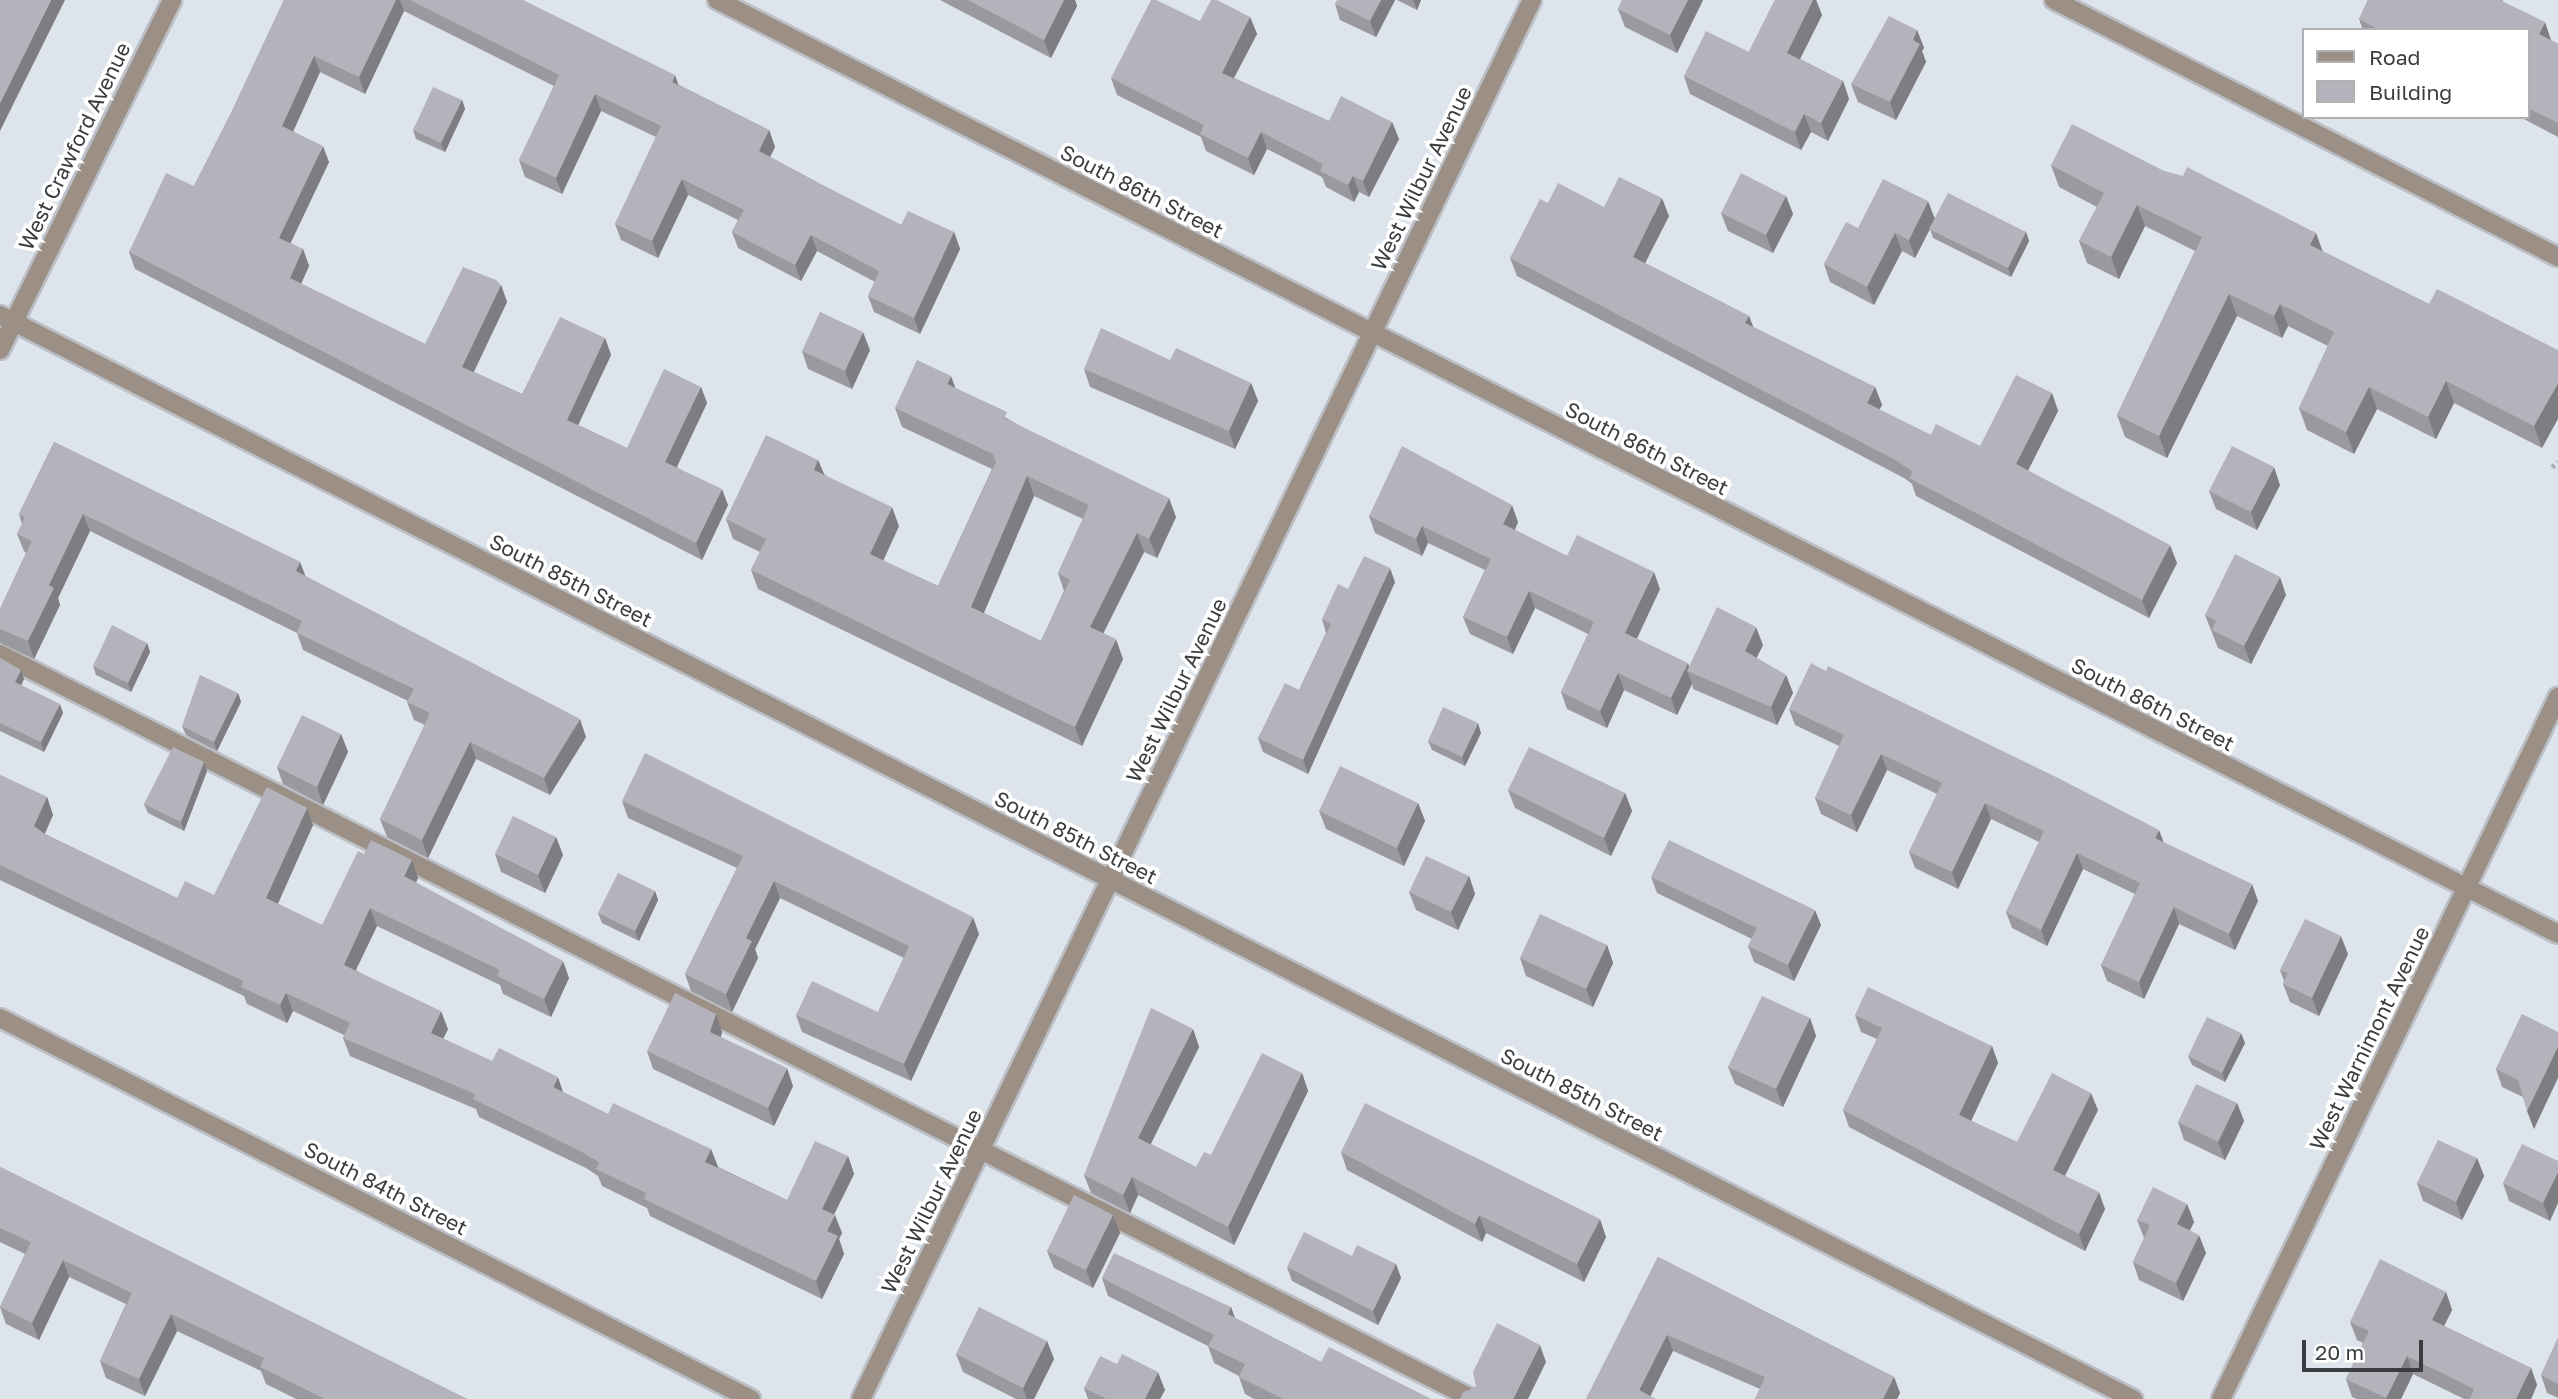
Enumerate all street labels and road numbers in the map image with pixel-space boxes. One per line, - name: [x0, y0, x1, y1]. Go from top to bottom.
- street label: West Crawford Avenue: [13, 38, 135, 254]
- street label: West Wilbur Avenue: [1365, 82, 1477, 274]
- street label: South 86th Street: [1056, 139, 1228, 243]
- street label: South 86th Street: [1561, 396, 1733, 500]
- street label: South 85th Street: [486, 528, 656, 632]
- street label: West Wilbur Avenue: [1120, 594, 1232, 786]
- street label: South 86th Street: [2067, 652, 2239, 756]
- street label: South 85th Street: [991, 785, 1161, 889]
- street label: West Warnimont Avenue: [2304, 922, 2434, 1154]
- street label: South 85th Street: [1497, 1042, 1667, 1146]
- street label: West Wilbur Avenue: [875, 1105, 987, 1297]
- street label: South 84th Street: [300, 1136, 472, 1240]

